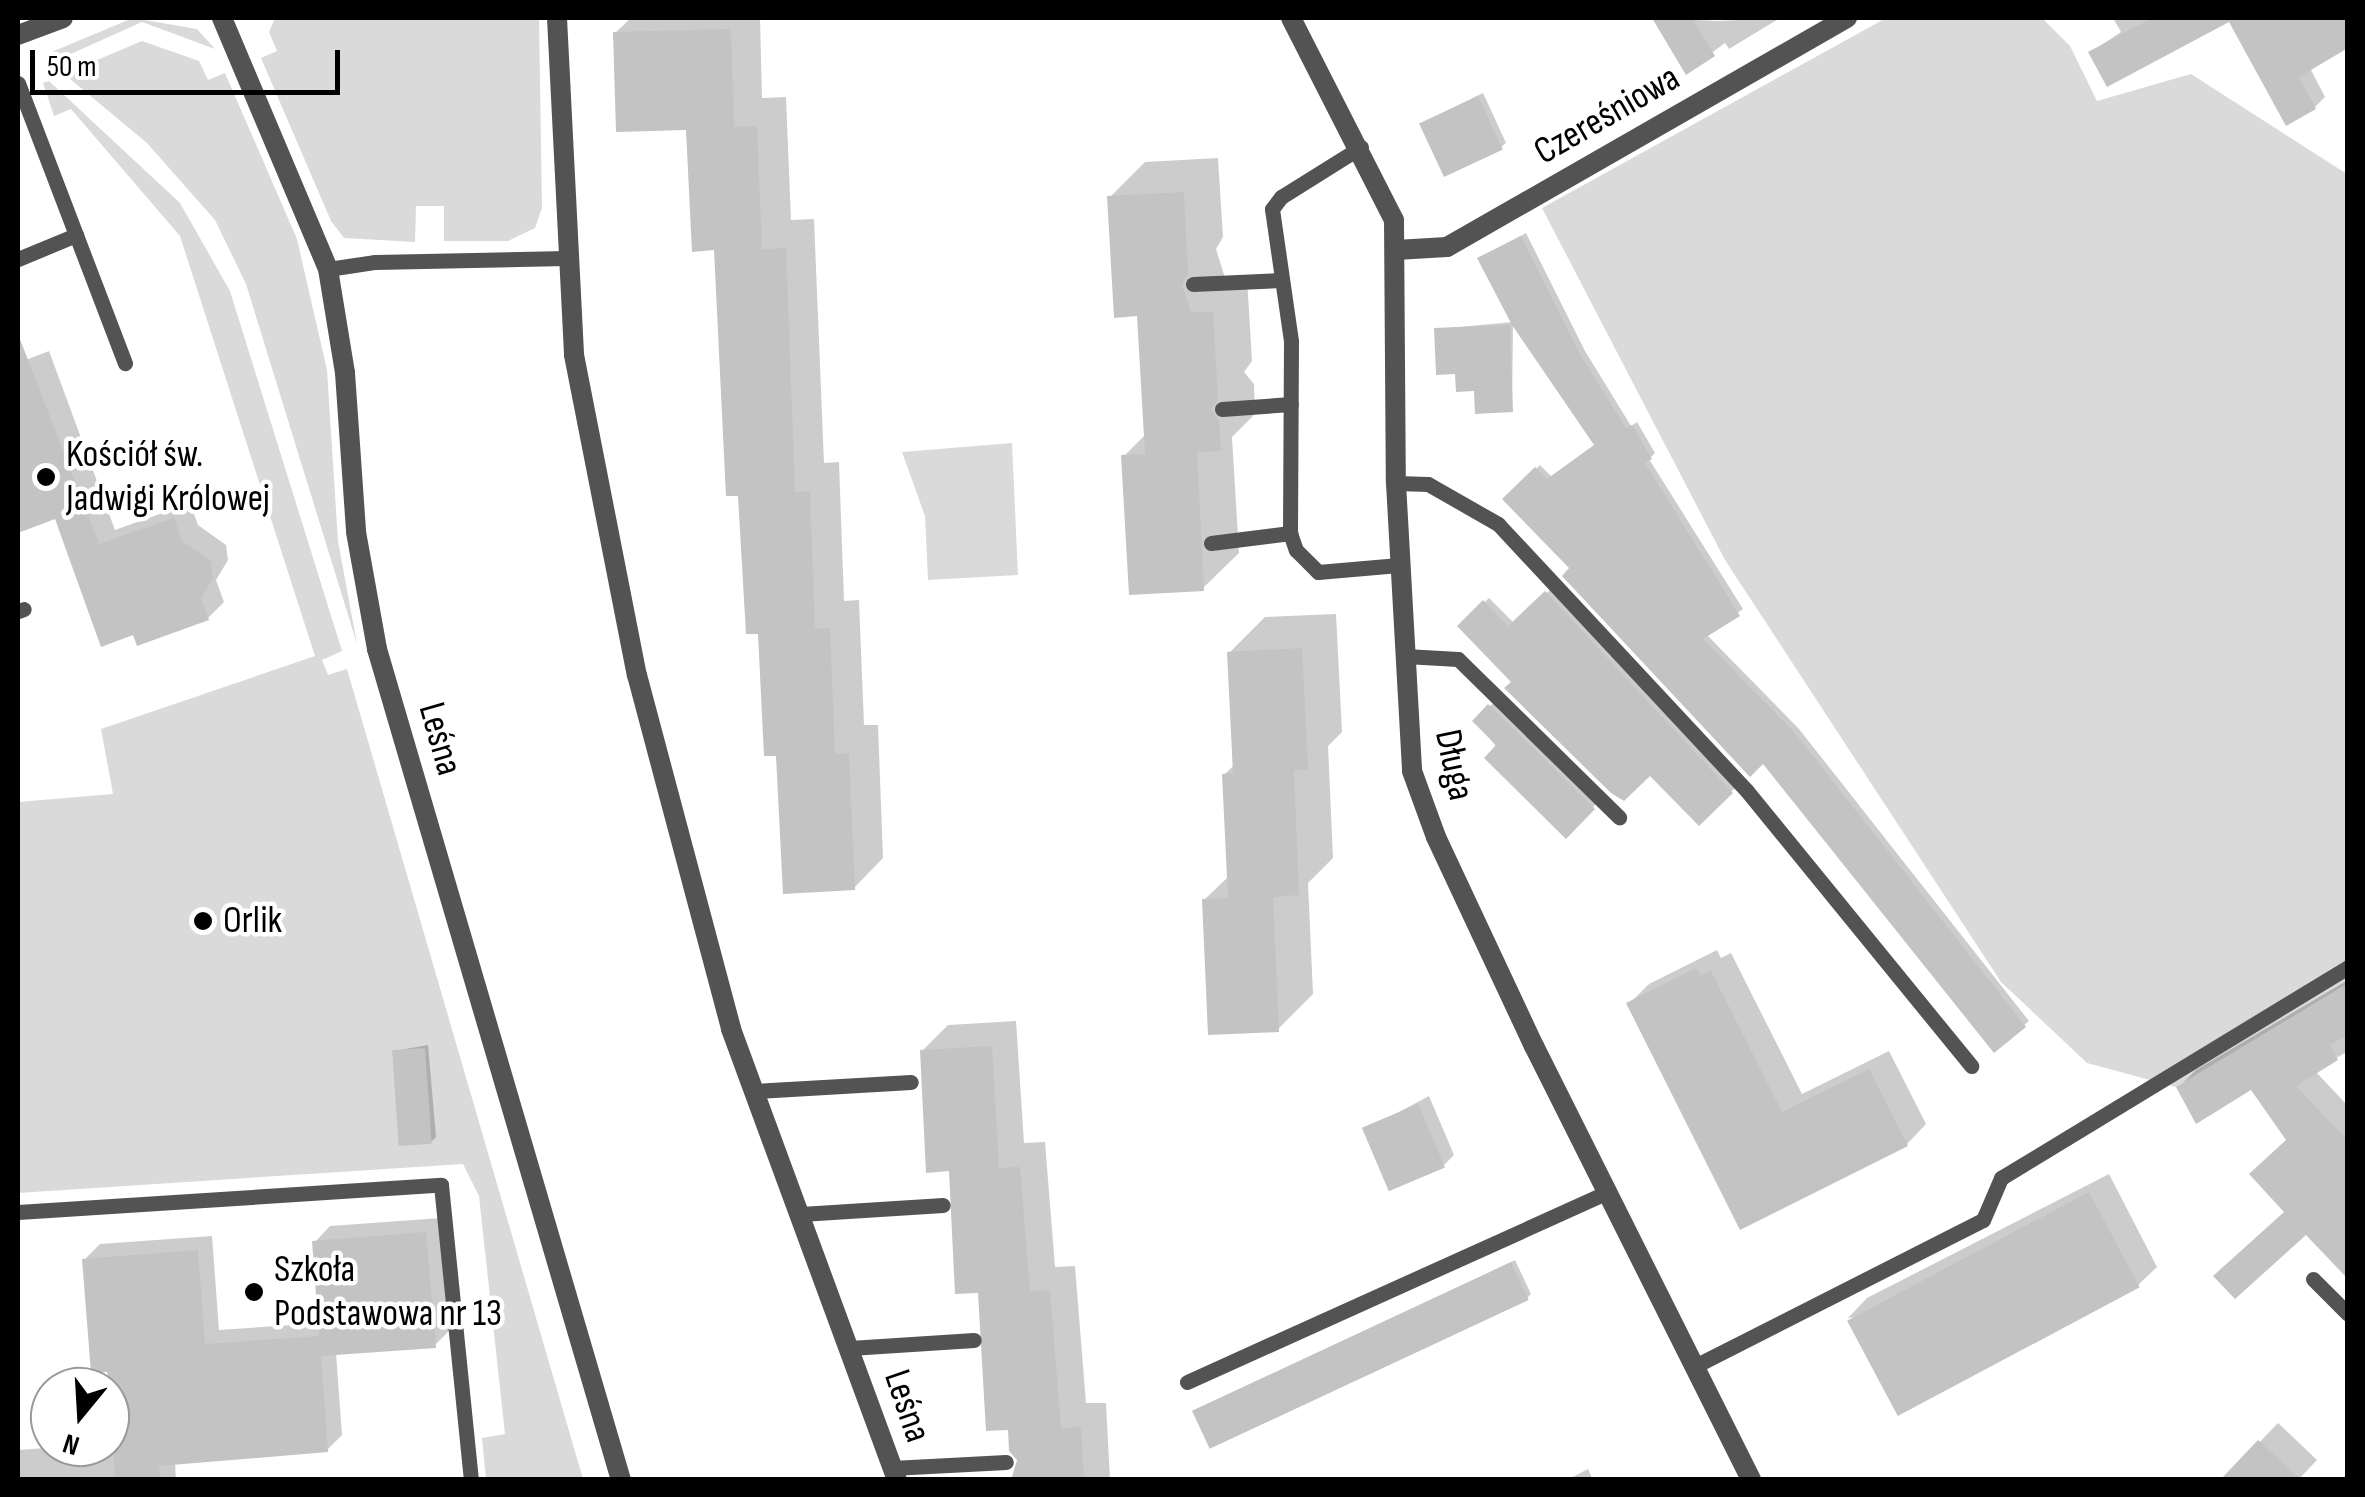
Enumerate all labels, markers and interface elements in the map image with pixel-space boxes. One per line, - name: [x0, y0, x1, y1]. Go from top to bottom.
- scale bar: [35, 30, 345, 92]
- text: 50 m: [47, 49, 96, 85]
- street label: Czereśniowa: [1526, 55, 1688, 175]
- place label: Kościół św. Jadwigi Królowej: [66, 432, 270, 522]
- marker: Kościół św. Jadwigi Królowej: [35, 466, 57, 488]
- street label: Leśna: [408, 697, 472, 781]
- street label: Długa: [1424, 726, 1484, 804]
- place label: Orlik: [223, 898, 282, 944]
- marker: Orlik: [192, 910, 214, 932]
- place label: Szkoła Podstawowa nr 13: [274, 1247, 502, 1336]
- marker: Szkoła Podstawowa nr 13: [243, 1281, 265, 1303]
- street label: Leśna: [873, 1364, 941, 1448]
- north arrow: [30, 1367, 130, 1467]
- text: N: [59, 1426, 83, 1462]

